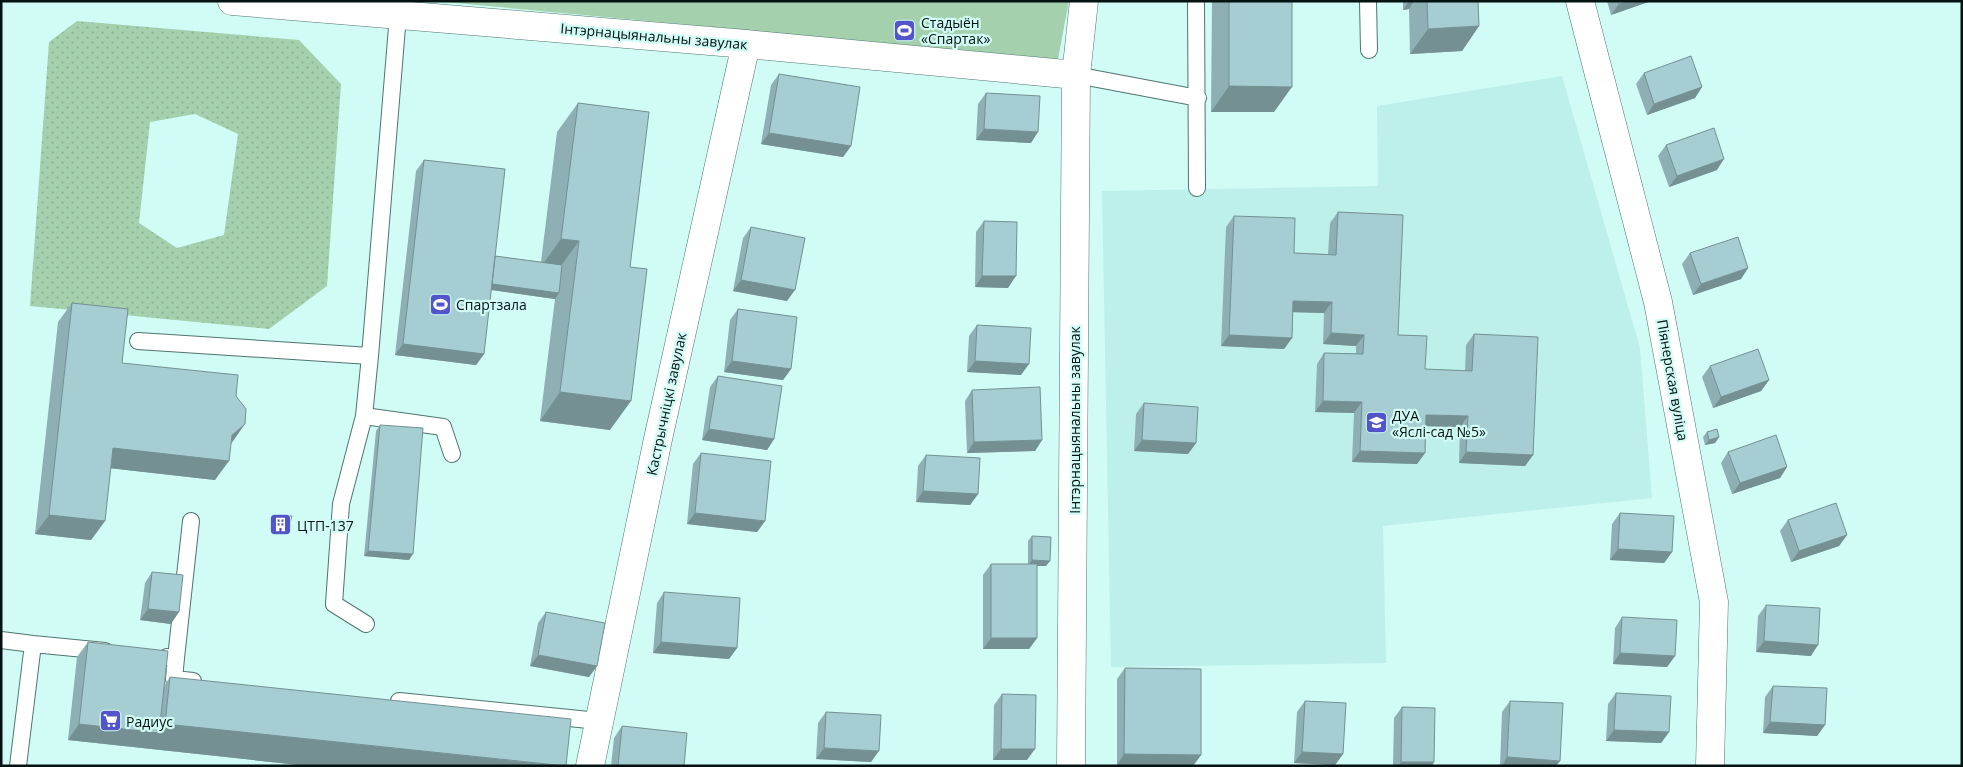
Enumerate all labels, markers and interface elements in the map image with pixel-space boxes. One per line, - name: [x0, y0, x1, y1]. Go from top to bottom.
- place label: Стадыён «Спартак»: [921, 13, 990, 48]
- street label: Інтэрнацыянальны завулак: [560, 18, 749, 54]
- sports icon: Стадыён «Спартак»: [893, 18, 917, 42]
- sports icon: Спартзала: [428, 292, 452, 316]
- place label: Спартзала: [456, 295, 527, 314]
- street label: Піянерская вуліца: [1653, 318, 1693, 442]
- street label: Інтэрнацыянальны завулак: [1065, 325, 1084, 514]
- street label: Кастрычніцкі завулак: [642, 330, 691, 477]
- place label: ДУА «Яслі-сад №5»: [1392, 406, 1486, 441]
- school or university icon: ДУА «Яслі-сад №5»: [1364, 411, 1388, 435]
- building icon: ЦТП-137: [269, 513, 293, 537]
- place label: ЦТП-137: [297, 516, 354, 535]
- supermarket icon: Радиус: [98, 709, 122, 733]
- place label: Радиус: [126, 712, 173, 731]

